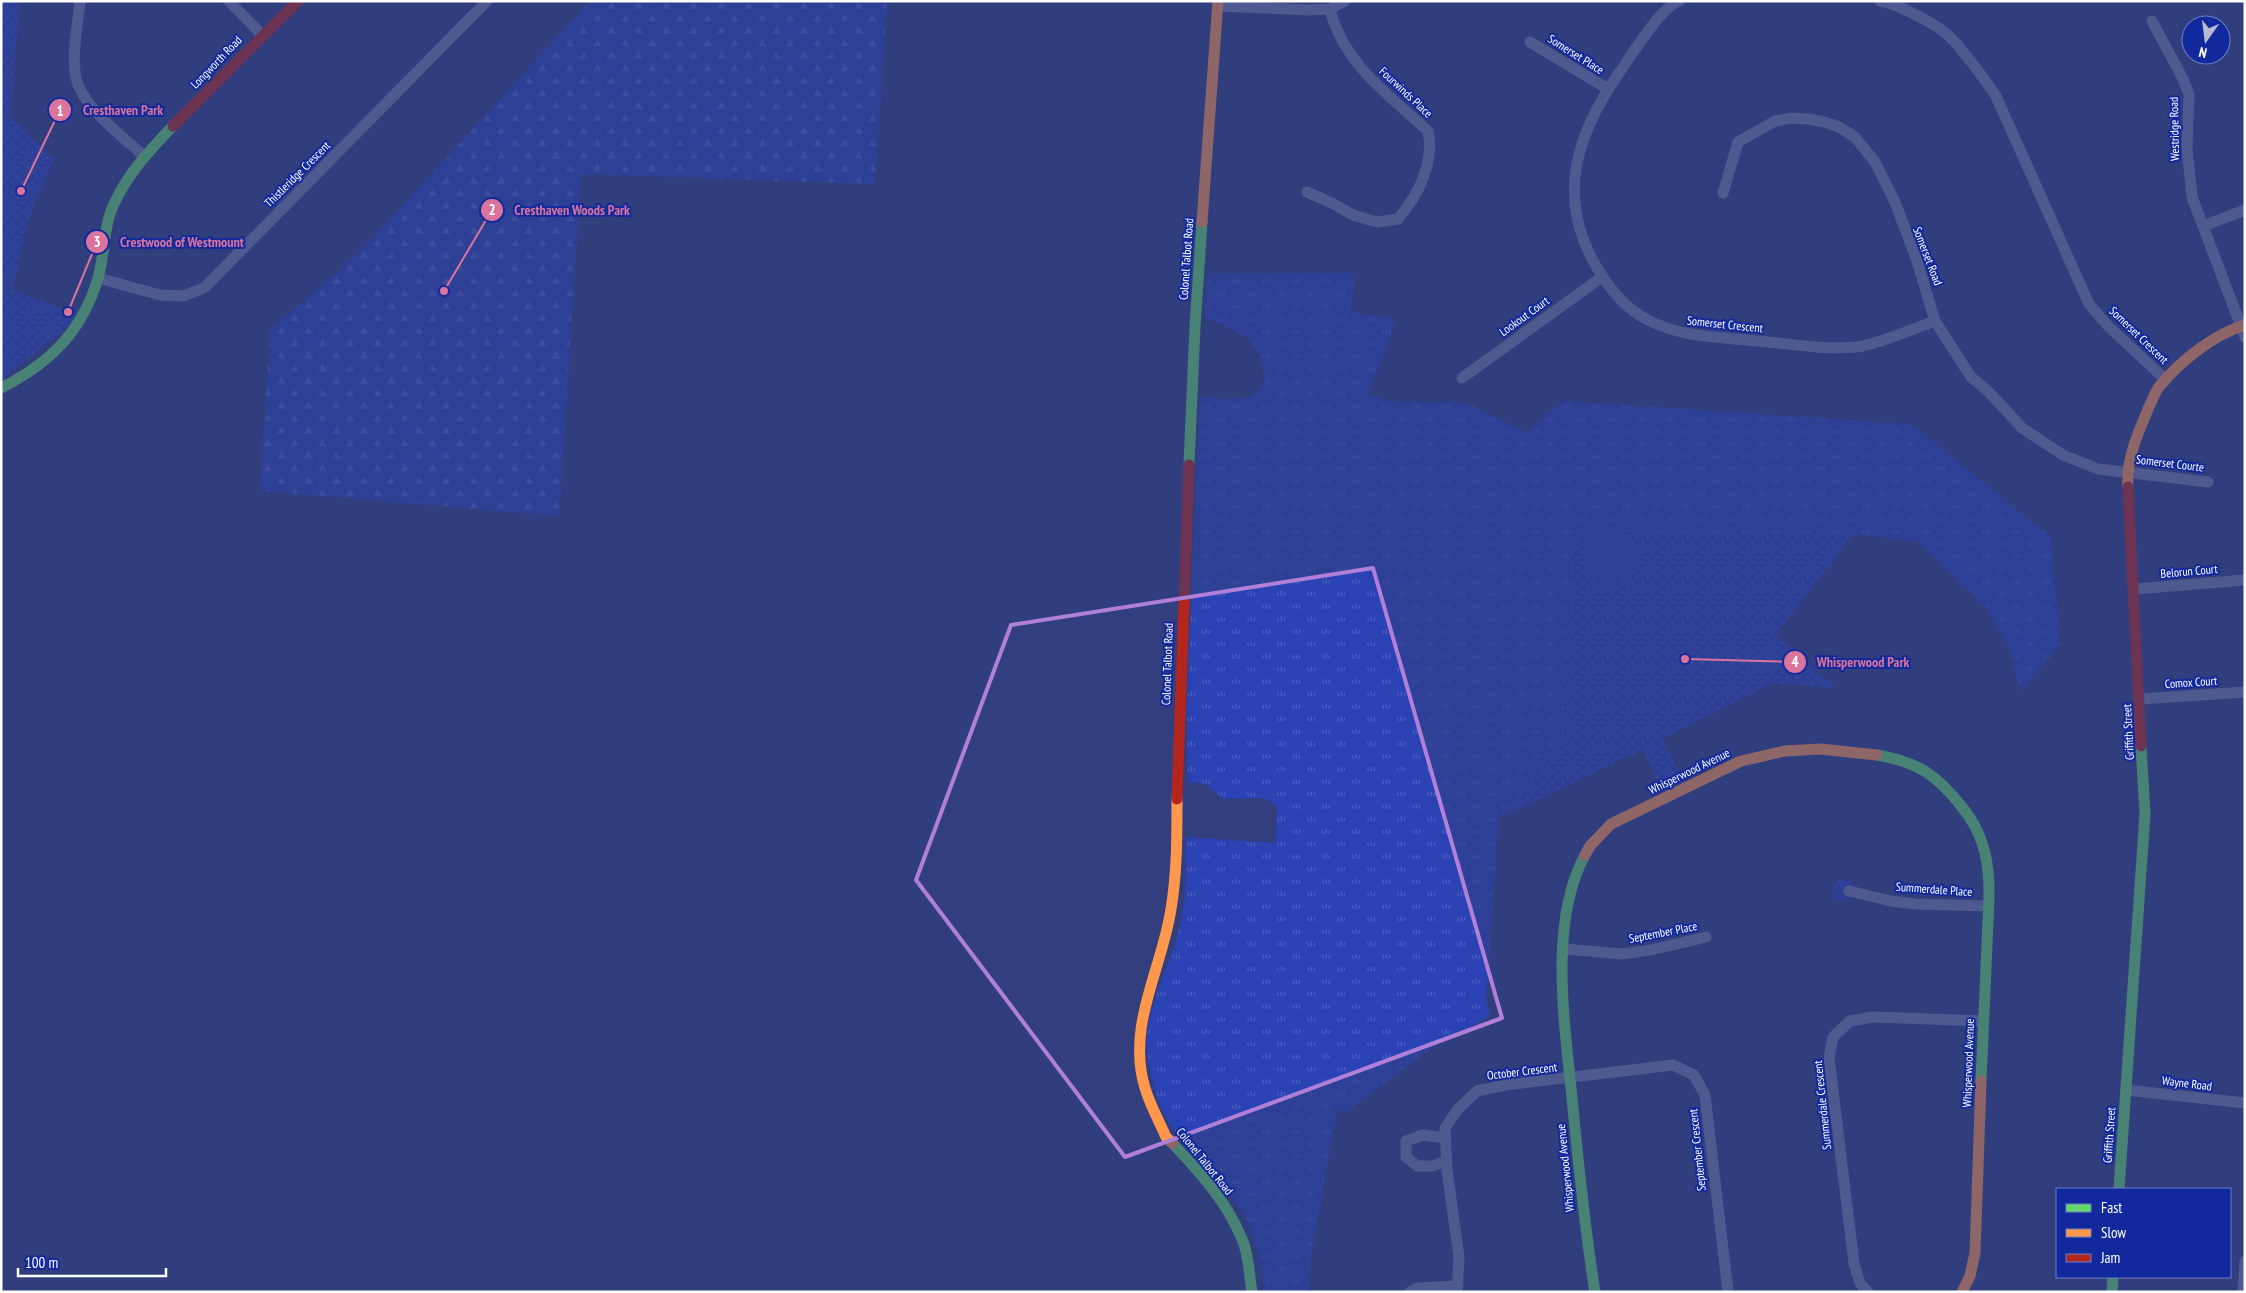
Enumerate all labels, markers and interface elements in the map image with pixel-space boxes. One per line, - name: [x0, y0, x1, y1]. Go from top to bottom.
- north arrow: [2181, 15, 2231, 65]
- street label: Somerset Place: [1545, 31, 1607, 77]
- street label: Longworth Road: [187, 33, 245, 91]
- text: N: [2197, 43, 2209, 62]
- street label: Fourwinds Place: [1376, 64, 1436, 121]
- callout: Cresthaven Park: [48, 96, 173, 125]
- street label: Westridge Road: [2166, 97, 2182, 161]
- text: 1: [56, 101, 64, 120]
- text: Cresthaven Park: [83, 101, 163, 119]
- street label: Thistleridge Crescent: [261, 137, 334, 210]
- callout: Cresthaven Woods Park: [479, 195, 640, 224]
- text: 2: [488, 200, 496, 219]
- text: Cresthaven Woods Park: [514, 201, 630, 219]
- street label: Colonel Talbot Road: [1176, 217, 1196, 301]
- street label: Somerset Road: [1910, 225, 1946, 287]
- callout: Crestwood of Westmount: [85, 227, 254, 256]
- text: 3: [93, 232, 101, 251]
- text: Crestwood of Westmount: [120, 233, 244, 251]
- street label: Lookout Court: [1496, 292, 1552, 339]
- street label: Somerset Crescent: [2106, 303, 2172, 367]
- street label: Somerset Crescent: [1686, 313, 1765, 336]
- street label: Somerset Courte: [2135, 451, 2205, 475]
- street label: Belorun Court: [2160, 561, 2219, 581]
- street label: Colonel Talbot Road: [1158, 623, 1176, 705]
- callout: Whisperwood Park: [1782, 647, 1920, 676]
- text: 4: [1791, 652, 1799, 671]
- text: Whisperwood Park: [1816, 653, 1909, 671]
- street label: Comox Court: [2164, 673, 2219, 691]
- street label: Griffith Street: [2119, 703, 2137, 760]
- street label: Whisperwood Avenue: [1646, 745, 1732, 797]
- street label: Summerdale Place: [1895, 879, 1973, 899]
- street label: September Place: [1628, 918, 1698, 946]
- street label: Whisperwood Avenue: [1959, 1018, 1977, 1108]
- street label: October Crescent: [1486, 1059, 1559, 1083]
- street label: Summerdale Crescent: [1810, 1059, 1834, 1150]
- street label: Wayne Road: [2161, 1072, 2213, 1094]
- street label: Griffith Street: [2100, 1106, 2118, 1164]
- street label: September Crescent: [1685, 1107, 1709, 1192]
- street label: Whisperwood Avenue: [1553, 1123, 1577, 1213]
- street label: Colonel Talbot Road: [1173, 1124, 1237, 1198]
- legend: [2056, 1188, 2231, 1278]
- text: Fast: [2101, 1198, 2122, 1217]
- text: Slow: [2101, 1223, 2126, 1242]
- scale bar: [18, 1246, 165, 1278]
- text: Jam: [2100, 1248, 2120, 1267]
- text: 100 m: [25, 1253, 58, 1272]

